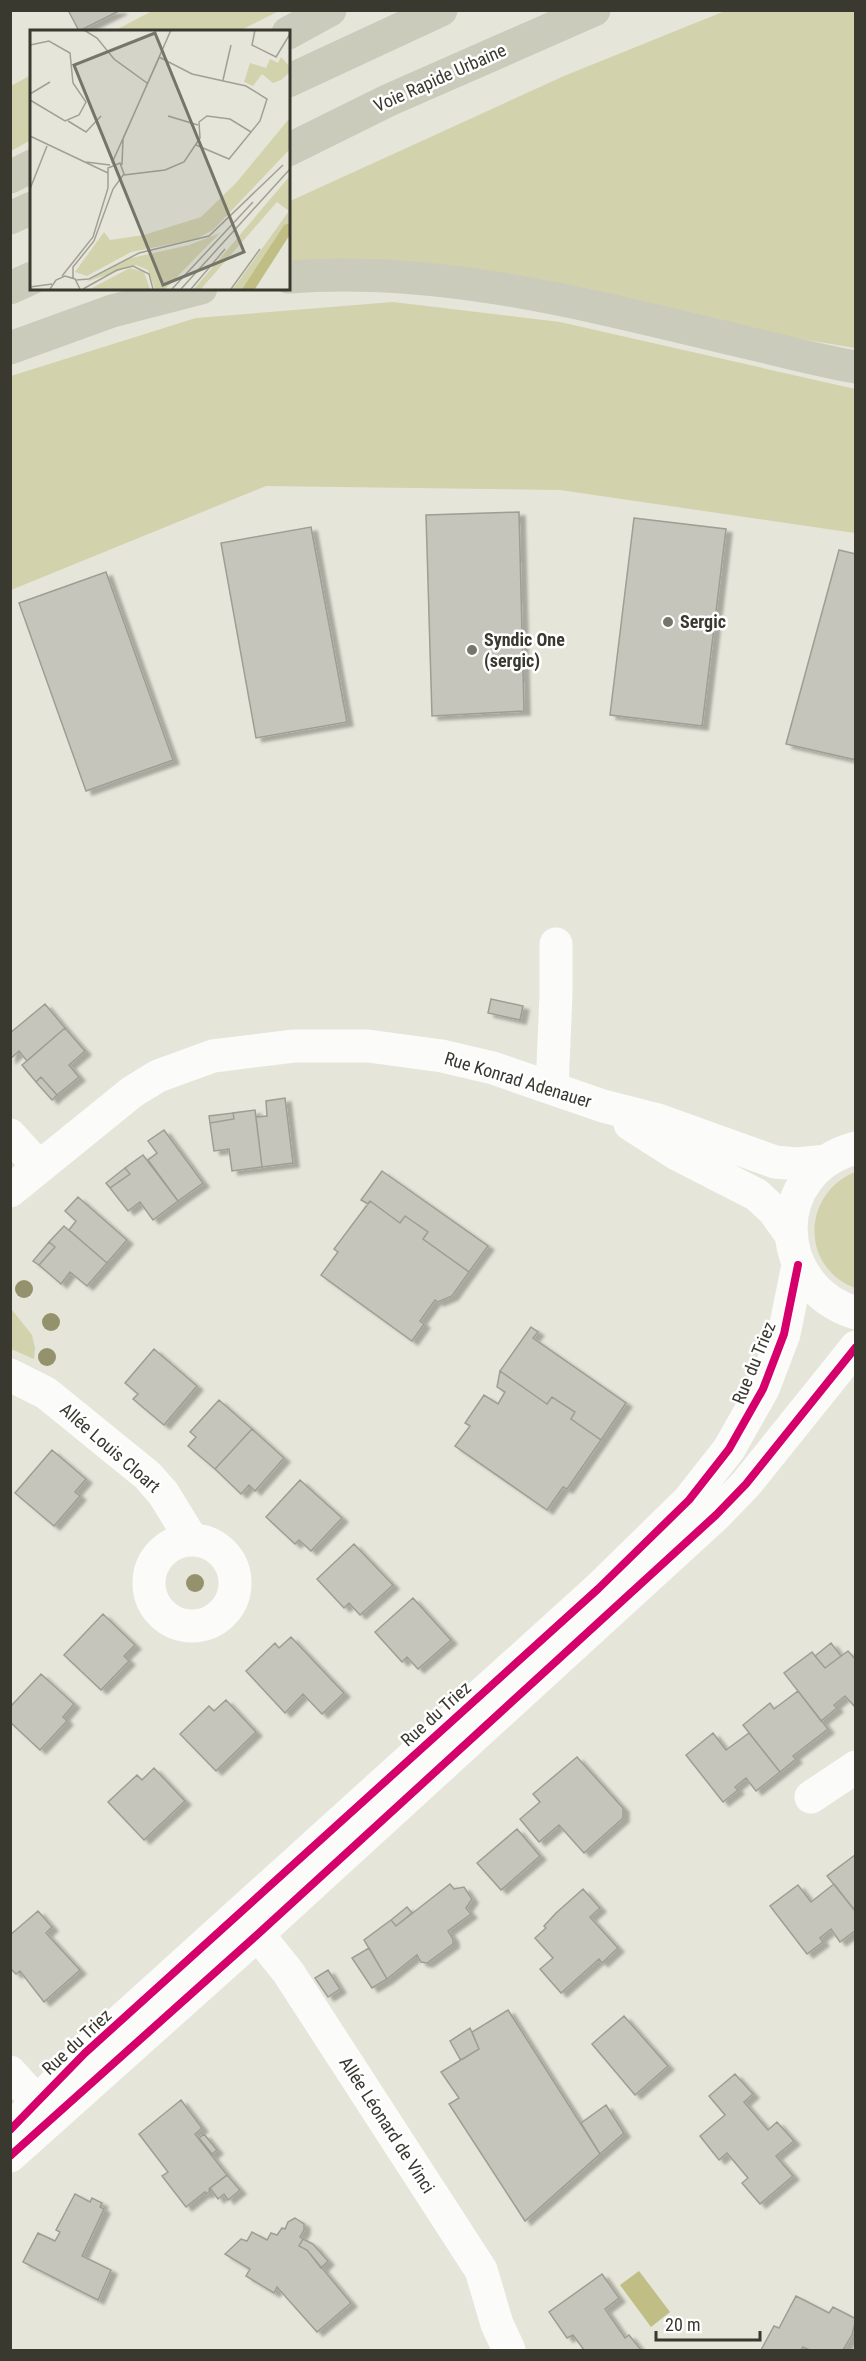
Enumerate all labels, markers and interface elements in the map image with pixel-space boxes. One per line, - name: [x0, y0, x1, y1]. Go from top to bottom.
- inset map: [30, 30, 290, 290]
- street label: Voie Rapide Urbaine: [370, 39, 509, 116]
- place label: Sergic: [680, 611, 726, 632]
- marker: Sergic: [661, 615, 675, 629]
- place label: Syndic One (sergic): [484, 629, 565, 672]
- marker: Syndic One (sergic): [465, 643, 479, 657]
- street label: Rue Konrad Adenauer: [442, 1047, 595, 1112]
- street label: Rue du Triez: [728, 1319, 780, 1407]
- street label: Allée Louis Cloart: [56, 1398, 165, 1497]
- street label: Rue du Triez: [396, 1677, 475, 1751]
- street label: Rue du Triez: [38, 2004, 116, 2079]
- street label: Allée Léonard de Vinci: [336, 2053, 439, 2197]
- scale bar: [656, 2304, 760, 2342]
- text: 20 m: [665, 2314, 700, 2335]

